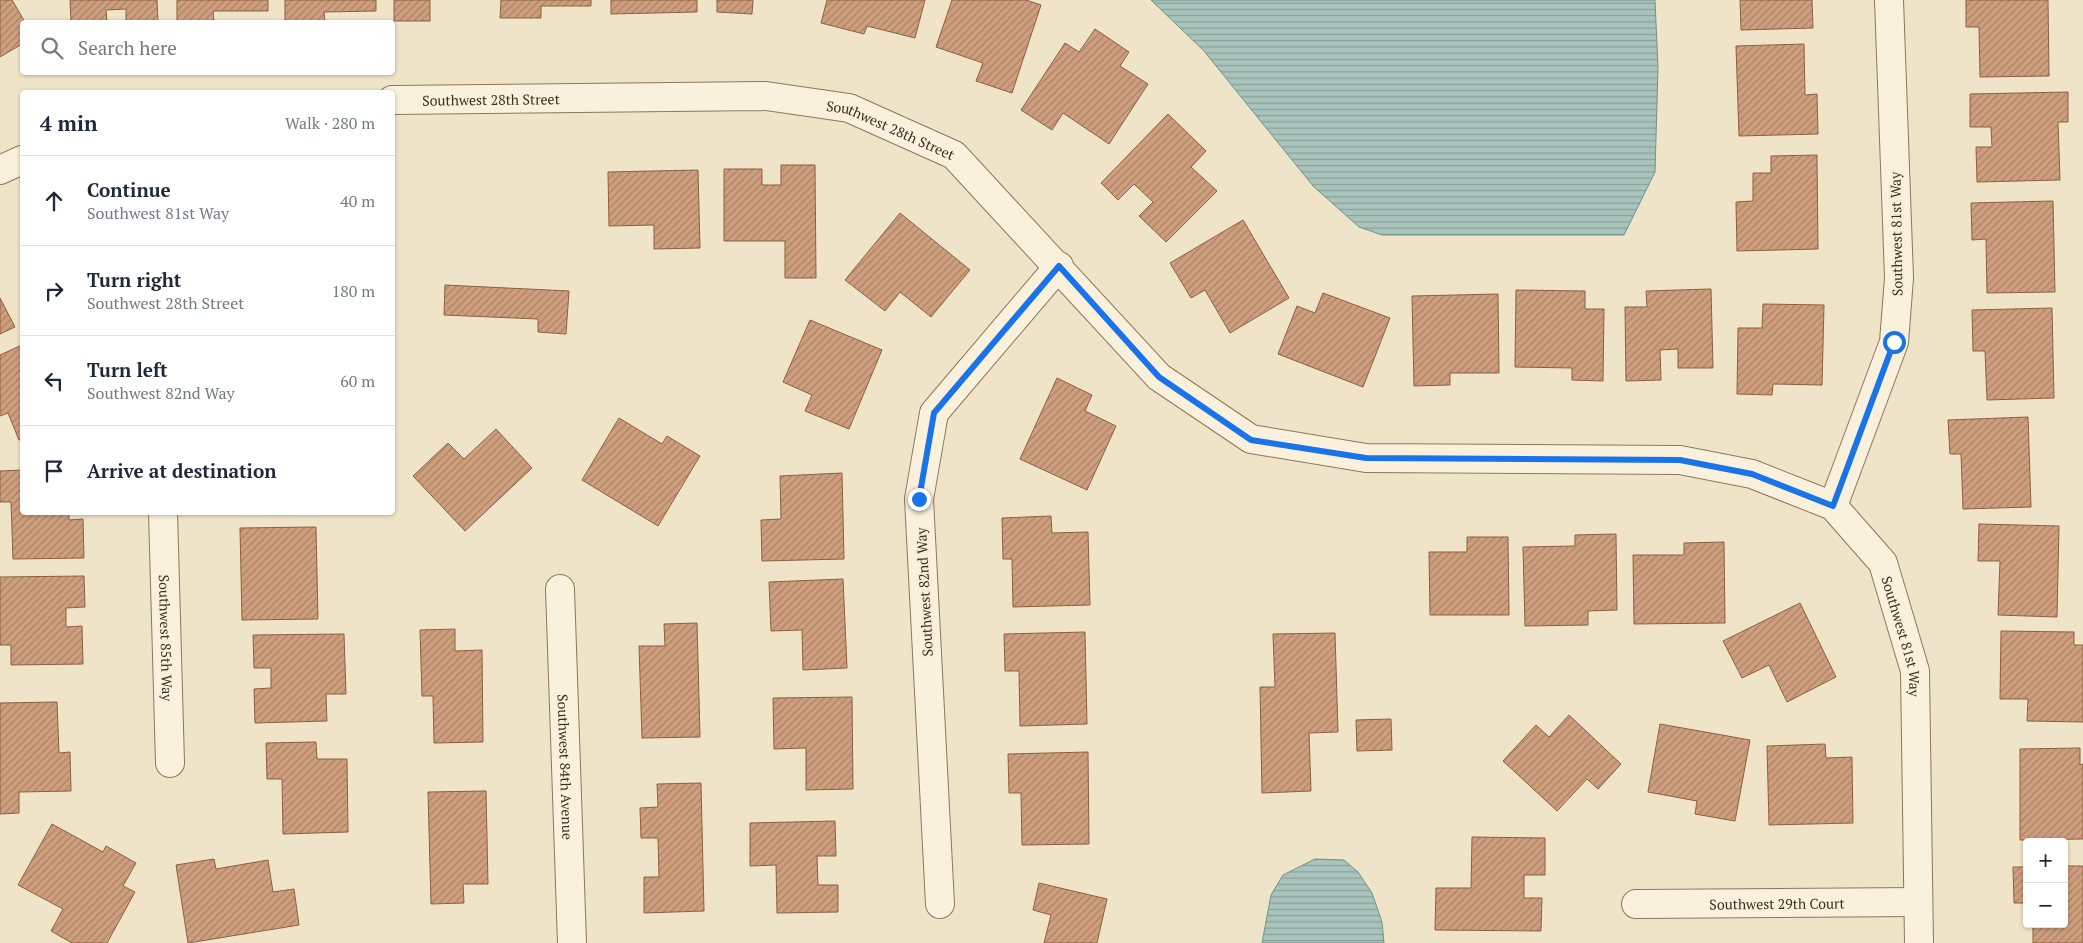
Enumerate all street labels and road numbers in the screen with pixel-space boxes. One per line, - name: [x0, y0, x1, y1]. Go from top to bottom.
- street label: Southwest 28th Street: [422, 89, 561, 109]
- street label: Southwest 28th Street: [825, 95, 959, 164]
- street label: Southwest 81st Way: [1885, 171, 1907, 296]
- street label: Southwest 82nd Way: [911, 526, 937, 657]
- street label: Southwest 85th Way: [155, 574, 178, 702]
- street label: Southwest 81st Way: [1878, 574, 1925, 698]
- street label: Southwest 84th Avenue: [554, 694, 578, 840]
- street label: Southwest 29th Court: [1709, 893, 1846, 913]

